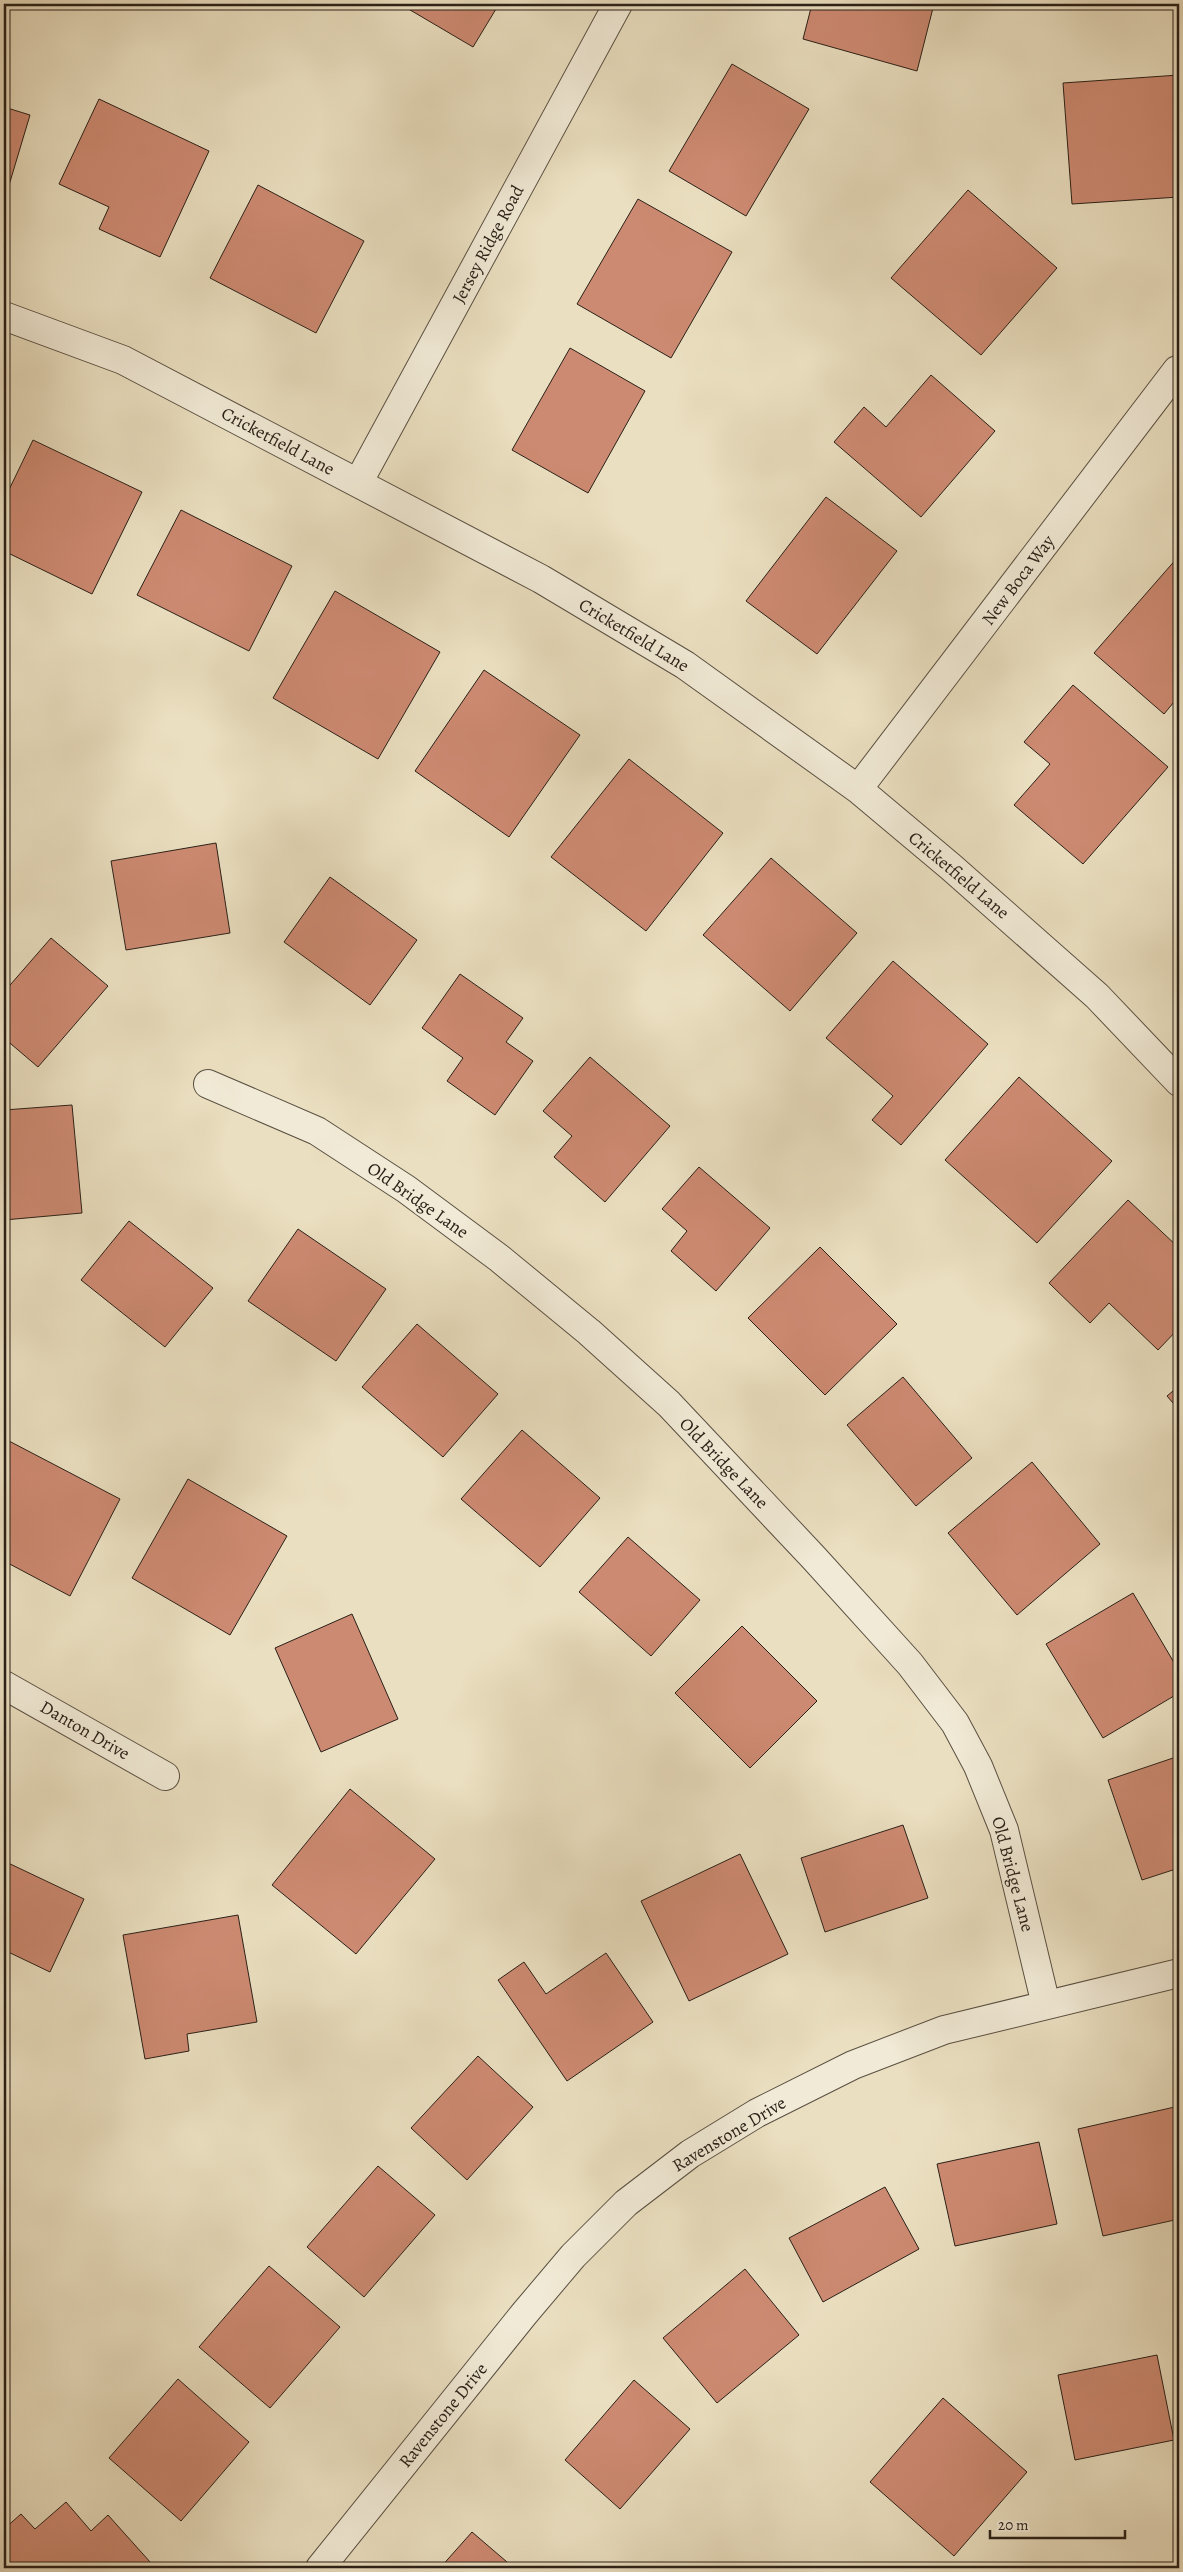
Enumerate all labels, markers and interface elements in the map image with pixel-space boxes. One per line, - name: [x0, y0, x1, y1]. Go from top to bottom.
- street label: Jersey Ridge Road: [447, 180, 529, 307]
- street label: Cricketfield Lane: [217, 401, 339, 481]
- street label: New Boca Way: [976, 529, 1060, 630]
- street label: Cricketfield Lane: [574, 593, 694, 677]
- street label: Cricketfield Lane: [903, 826, 1015, 924]
- street label: Old Bridge Lane: [363, 1156, 473, 1244]
- street label: Old Bridge Lane: [674, 1412, 774, 1514]
- street label: Danton Drive: [36, 1695, 134, 1765]
- street label: Old Bridge Lane: [986, 1814, 1040, 1934]
- street label: Ravenstone Drive: [668, 2091, 790, 2177]
- street label: Ravenstone Drive: [393, 2358, 493, 2472]
- scale bar: [990, 2507, 1126, 2539]
- text: 20 m: [998, 2515, 1029, 2535]

